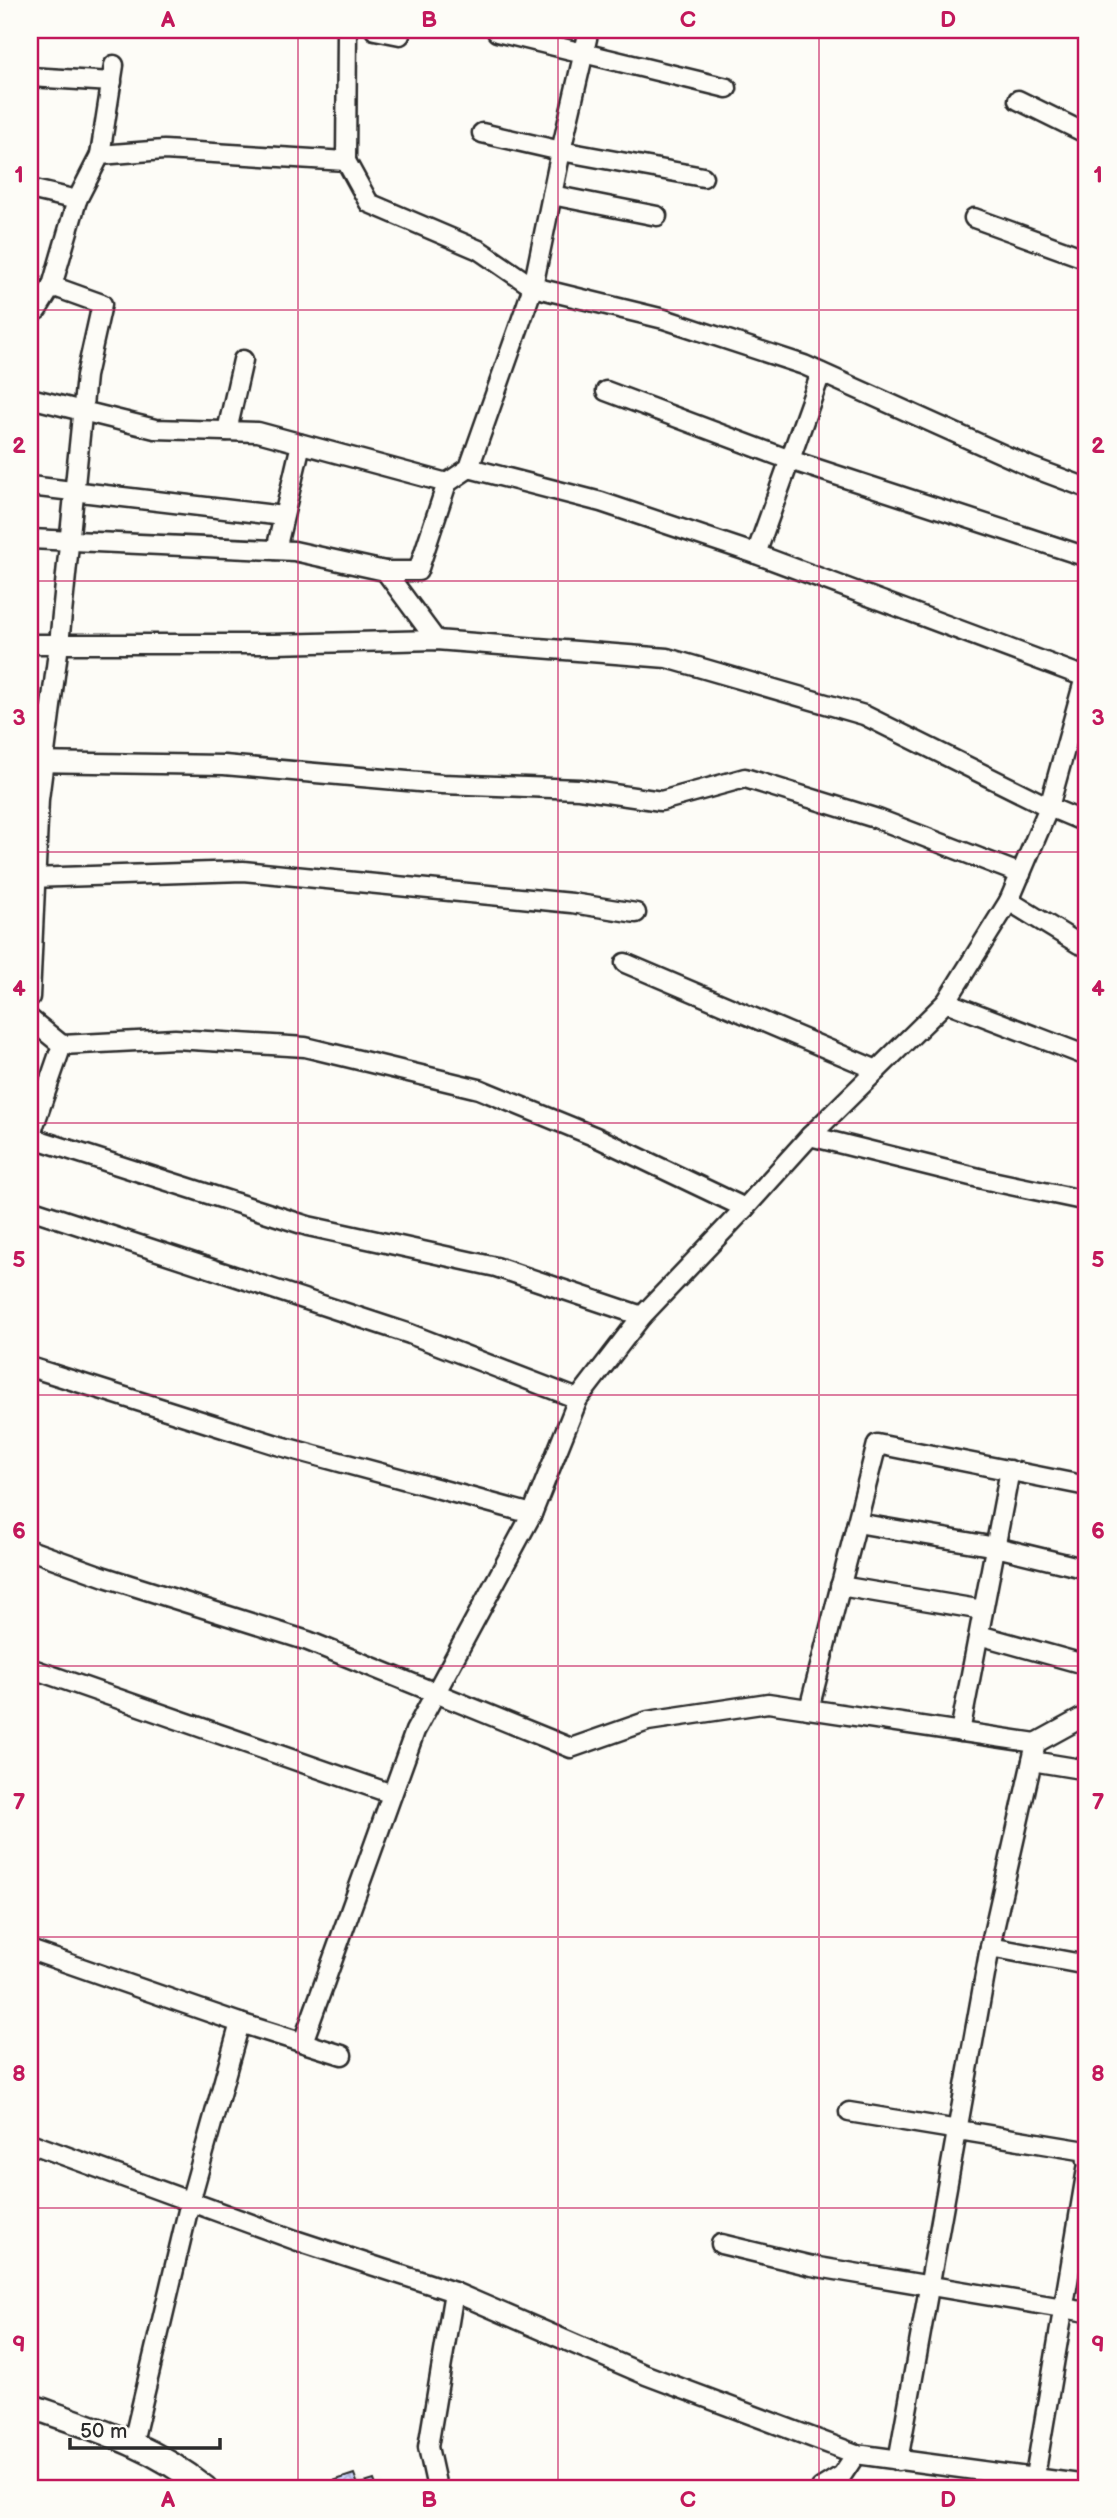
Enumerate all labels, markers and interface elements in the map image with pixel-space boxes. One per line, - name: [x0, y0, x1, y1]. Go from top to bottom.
- text: A: [160, 6, 176, 34]
- text: B: [421, 6, 437, 34]
- text: C: [680, 6, 696, 34]
- text: D: [940, 6, 956, 34]
- text: 1: [14, 161, 24, 189]
- text: 1: [1093, 161, 1103, 189]
- text: 2: [12, 432, 26, 460]
- text: 2: [1091, 432, 1105, 460]
- text: 3: [12, 704, 26, 732]
- text: 3: [1091, 704, 1105, 732]
- text: 4: [12, 975, 26, 1003]
- text: 4: [1091, 975, 1105, 1003]
- text: 5: [12, 1246, 26, 1274]
- text: 5: [1091, 1246, 1105, 1274]
- text: 6: [12, 1517, 26, 1545]
- text: 6: [1091, 1517, 1105, 1545]
- text: 7: [13, 1788, 26, 1816]
- text: 7: [1092, 1788, 1105, 1816]
- text: 8: [12, 2060, 26, 2088]
- text: 8: [1091, 2060, 1105, 2088]
- text: 9: [12, 2331, 26, 2359]
- text: 9: [1091, 2331, 1105, 2359]
- scale bar: [70, 2406, 220, 2450]
- text: 50 m: [80, 2419, 127, 2444]
- text: A: [160, 2486, 176, 2514]
- text: B: [421, 2486, 437, 2514]
- text: C: [680, 2486, 696, 2514]
- text: D: [940, 2486, 956, 2514]

